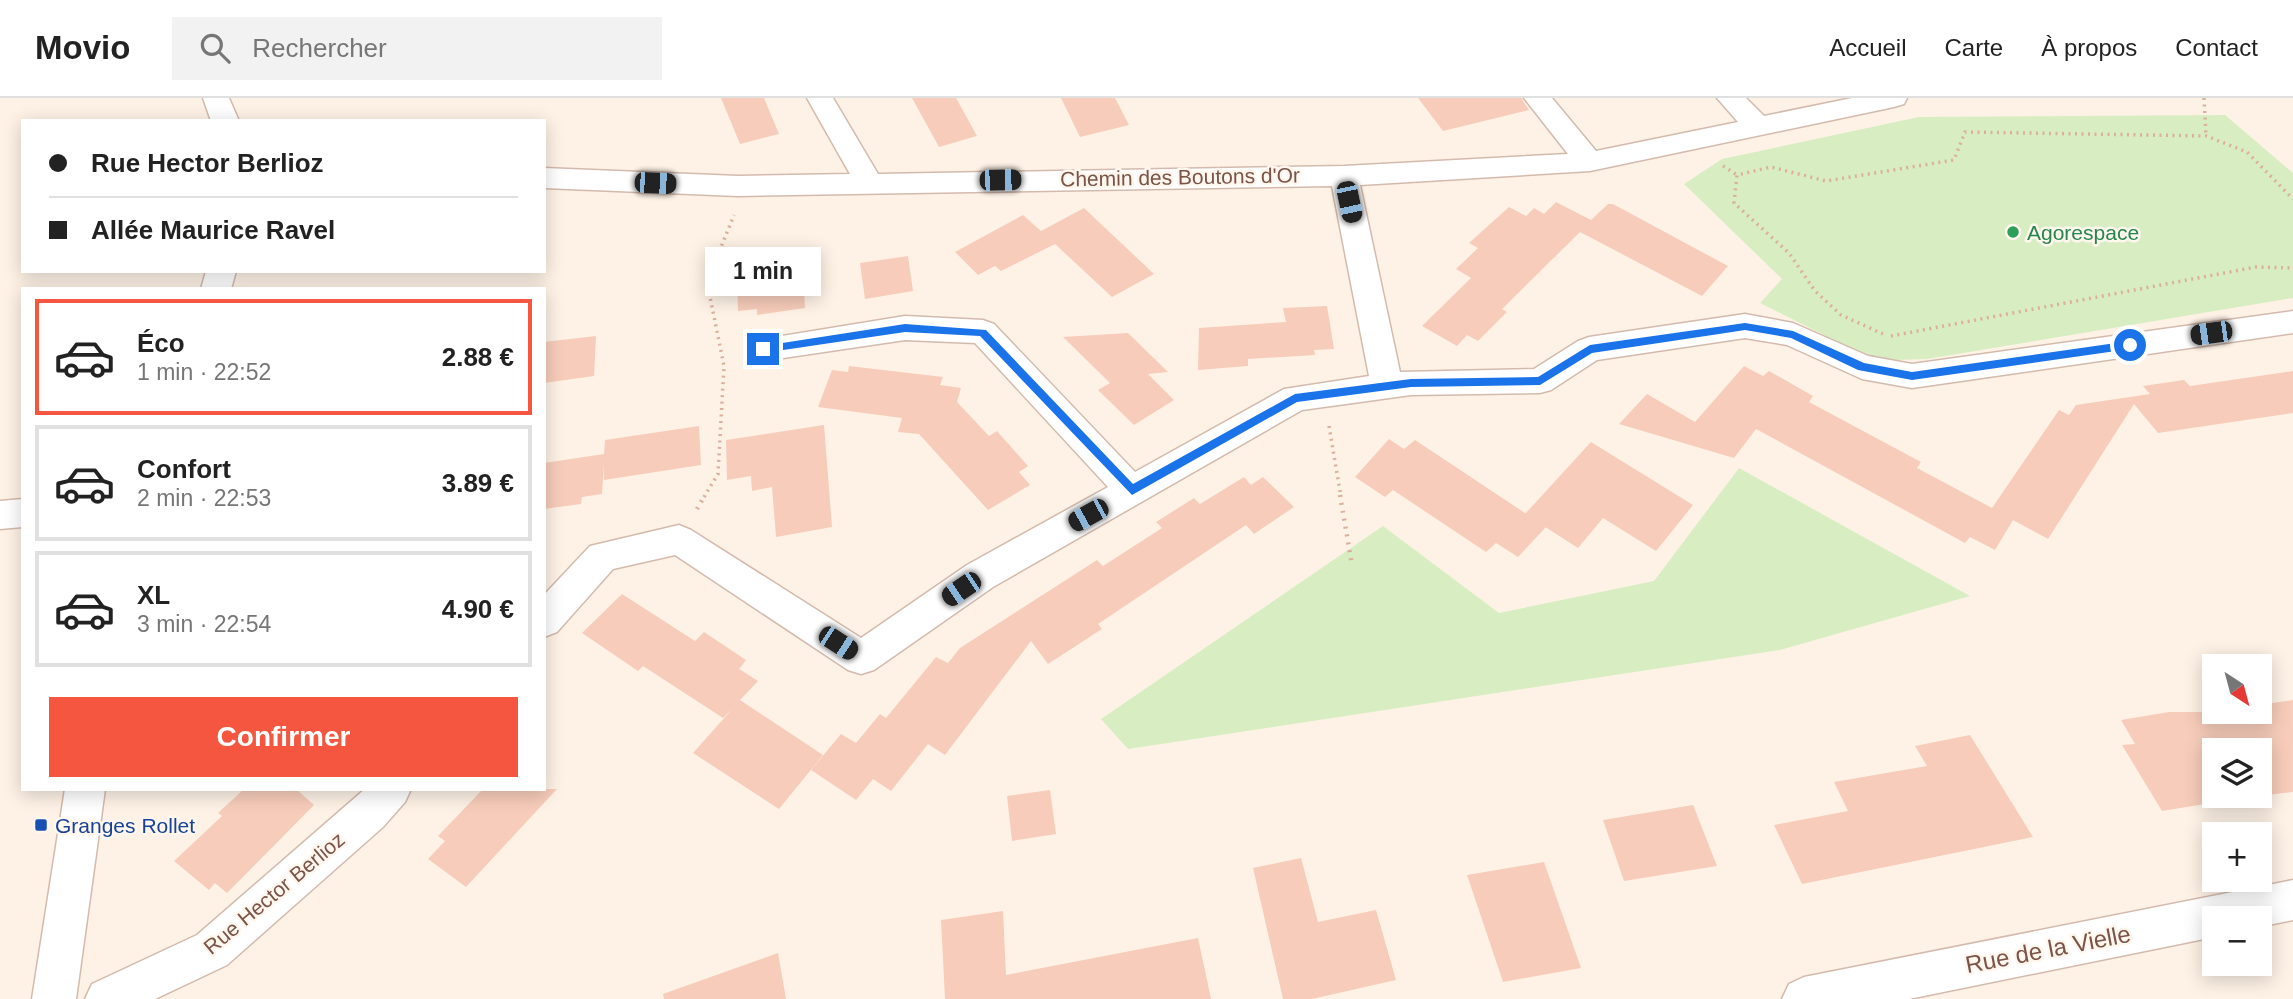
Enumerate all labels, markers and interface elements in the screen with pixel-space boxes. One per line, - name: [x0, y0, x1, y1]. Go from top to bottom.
- search box: [172, 17, 662, 80]
- text: Movio: [35, 29, 130, 66]
- icon: search: [196, 29, 234, 67]
- text: Rechercher: [252, 33, 387, 63]
- text: Accueil: [1829, 34, 1907, 61]
- text: Carte: [1945, 34, 2003, 61]
- text: À propos: [2041, 34, 2137, 61]
- text: Contact: [2175, 34, 2258, 61]
- text: Rue Hector Berlioz: [91, 148, 324, 178]
- street label: Chemin des Boutons d'Or: [1060, 163, 1300, 191]
- car: [979, 169, 1022, 191]
- car: [634, 172, 677, 194]
- car: [1335, 179, 1364, 225]
- text: Allée Maurice Ravel: [91, 215, 335, 245]
- place label: Agorespace: [2027, 221, 2139, 244]
- marker: Agorespace: [2005, 224, 2021, 240]
- callout: 1 min: [705, 247, 821, 296]
- text: 1 min: [733, 258, 793, 284]
- car: [2189, 320, 2234, 346]
- icon: car: [53, 326, 116, 389]
- text: Éco: [137, 328, 185, 358]
- route start: [2114, 329, 2146, 361]
- route end: [747, 333, 779, 365]
- text: 2.88 €: [442, 342, 514, 372]
- text: 1 min · 22:52: [137, 359, 271, 385]
- icon: car: [53, 452, 116, 515]
- text: Confort: [137, 454, 231, 484]
- text: 3.89 €: [442, 468, 514, 498]
- text: 2 min · 22:53: [137, 485, 271, 511]
- car: [1065, 496, 1112, 534]
- car: [938, 569, 985, 609]
- icon: car: [53, 578, 116, 641]
- text: XL: [137, 580, 170, 610]
- text: 4.90 €: [442, 594, 514, 624]
- text: 3 min · 22:54: [137, 611, 271, 637]
- car: [815, 623, 862, 663]
- north arrow: [2202, 654, 2272, 724]
- map controls: [2202, 654, 2272, 976]
- button: Confirmer: [49, 697, 518, 777]
- button: layers: [2202, 738, 2272, 808]
- place label: Granges Rollet: [55, 814, 195, 837]
- marker: Granges Rollet: [33, 817, 49, 833]
- button: +: [2202, 822, 2272, 892]
- street label: Rue Hector Berlioz: [199, 828, 349, 958]
- button: −: [2202, 906, 2272, 976]
- street label: Rue de la Vielle: [1963, 920, 2133, 978]

